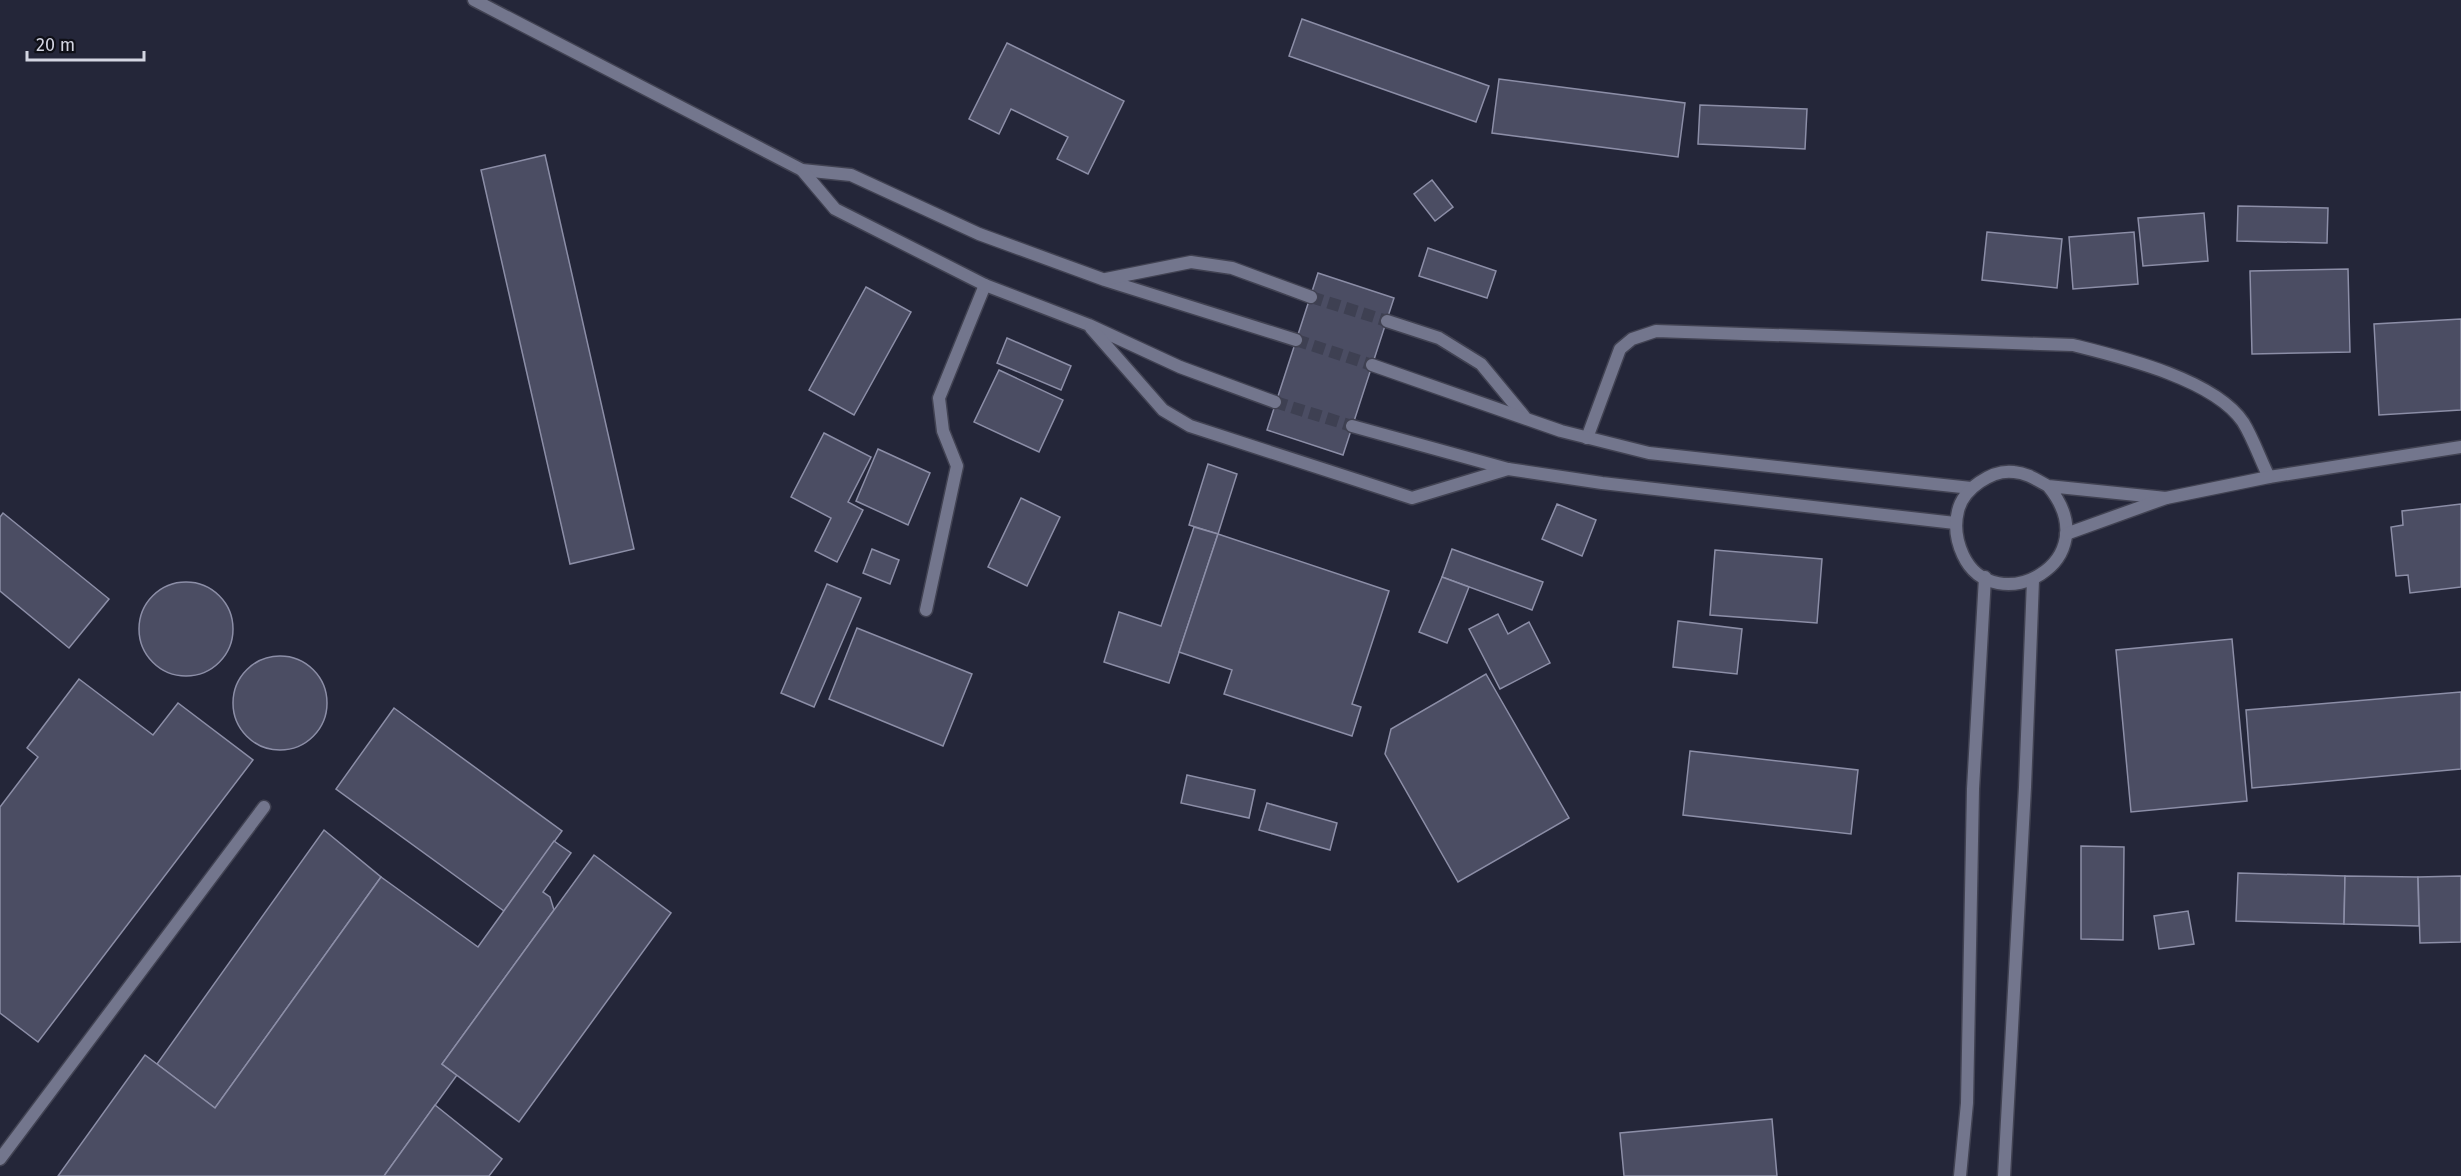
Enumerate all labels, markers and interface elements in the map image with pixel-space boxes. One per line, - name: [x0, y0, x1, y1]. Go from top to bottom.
- scale bar: [27, 24, 144, 62]
- text: 20 m: [36, 34, 75, 56]

